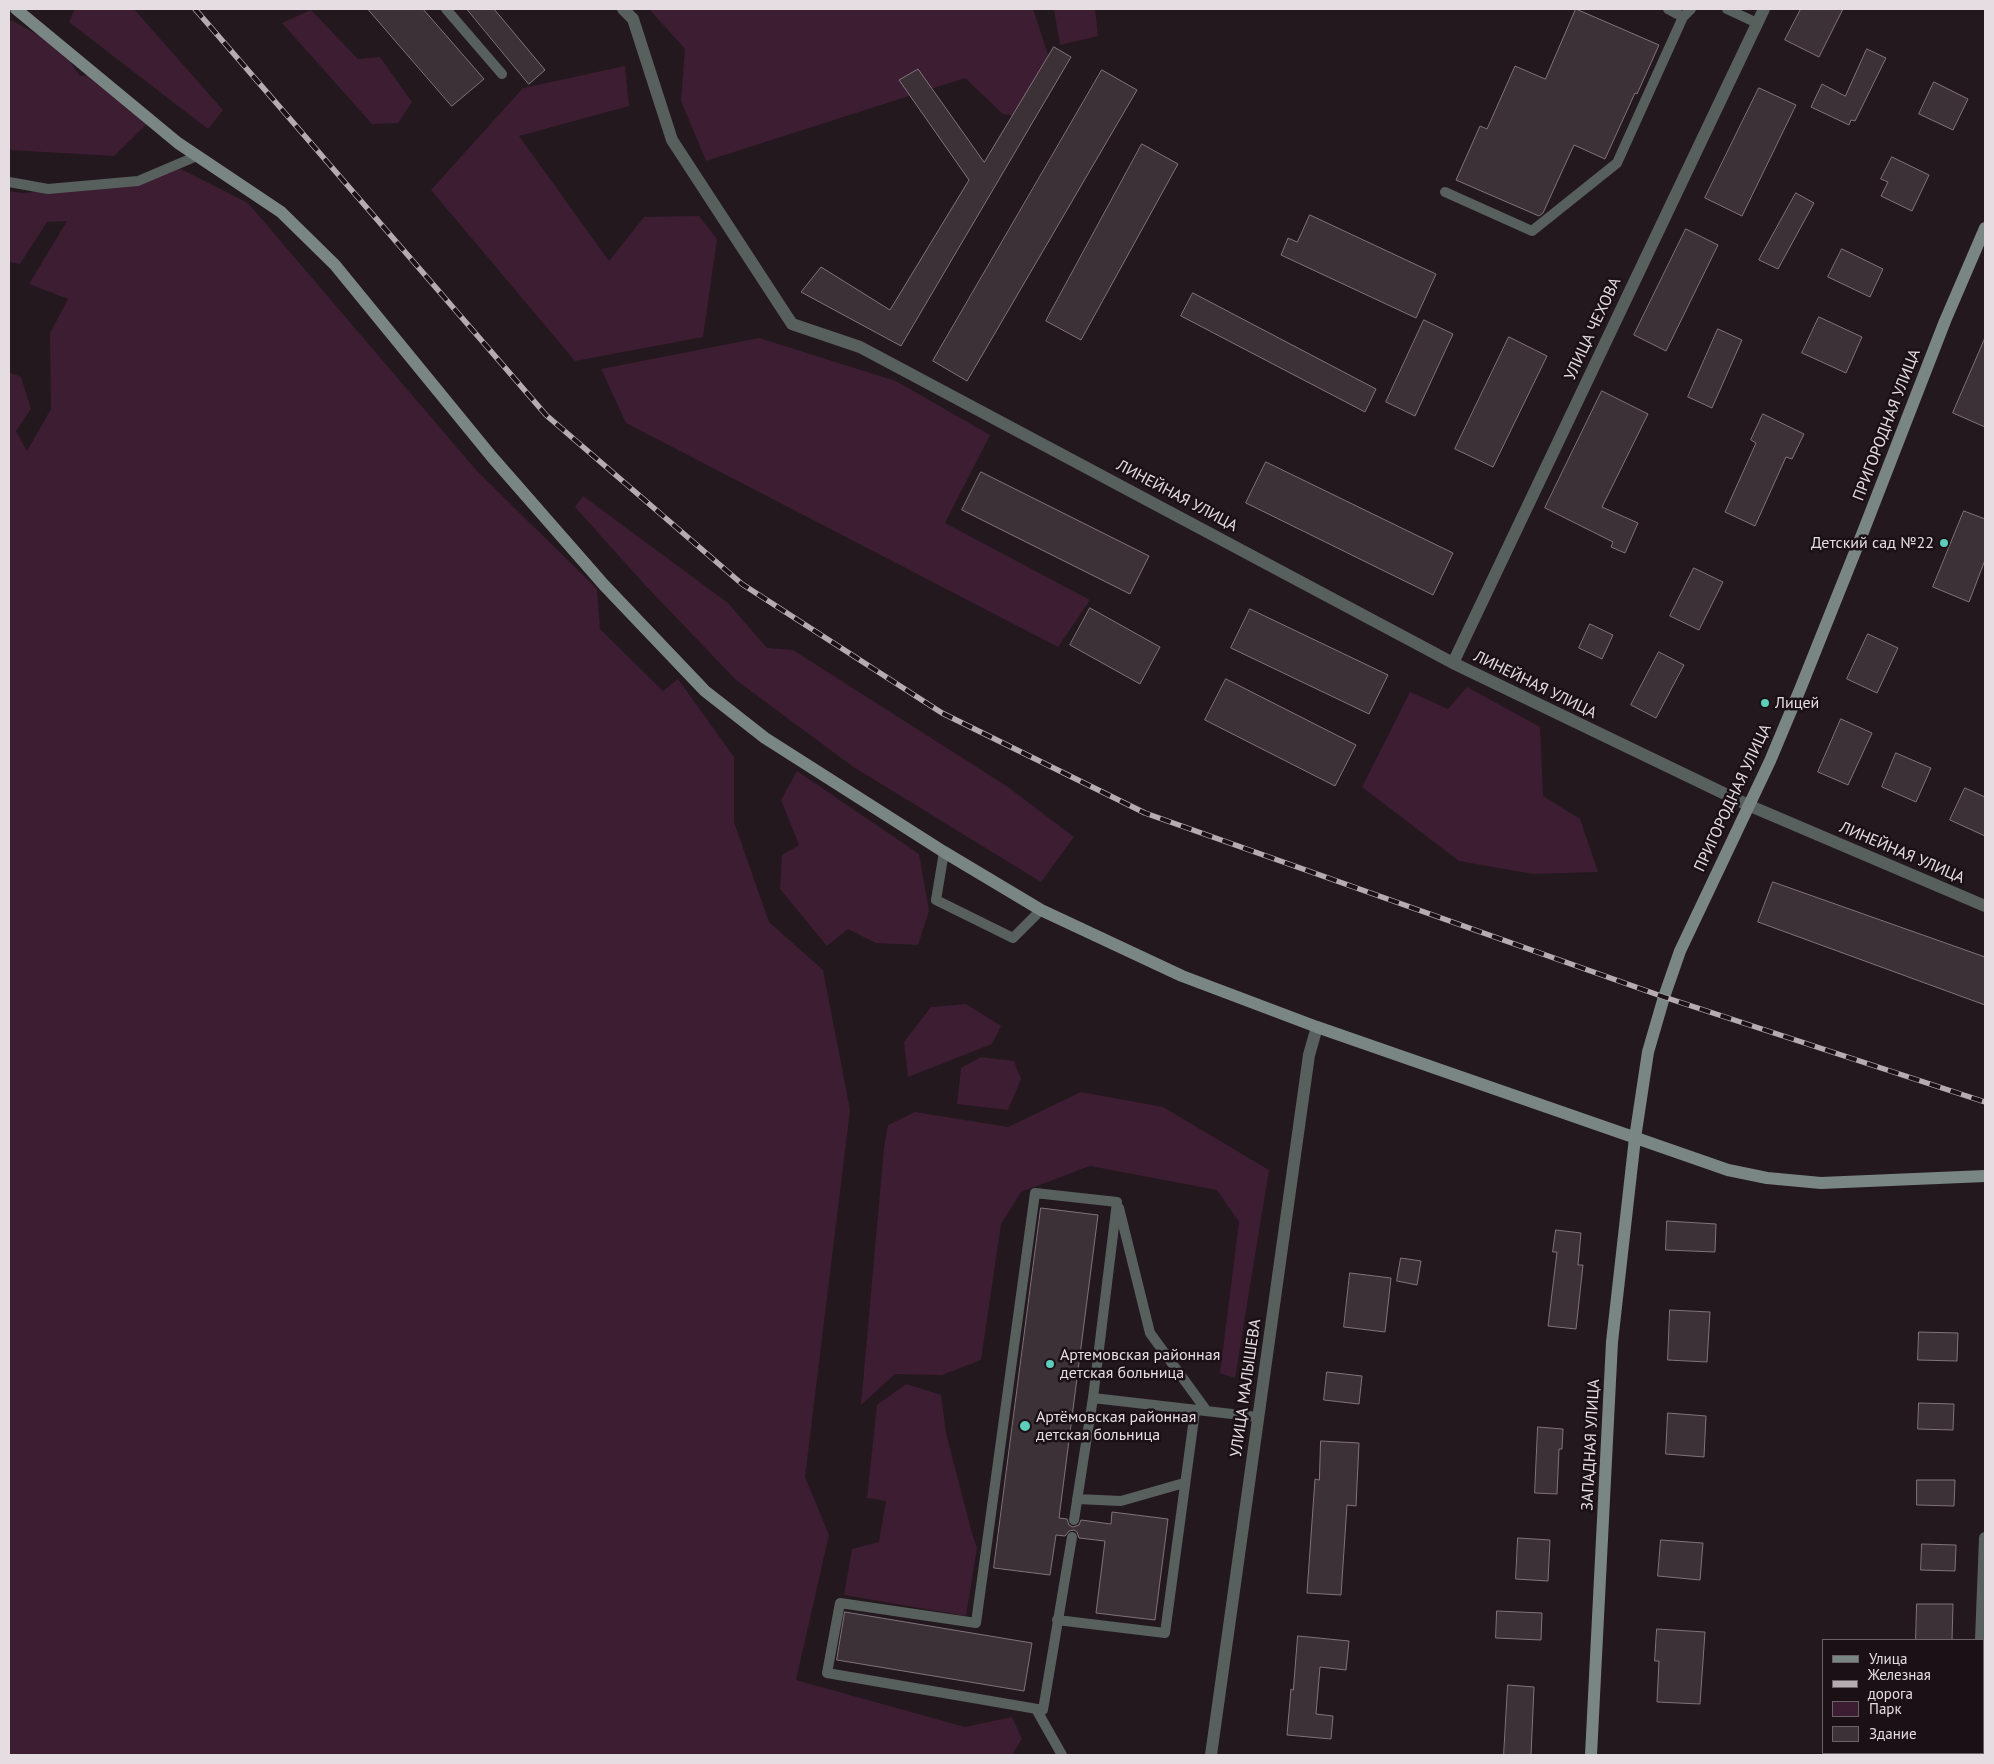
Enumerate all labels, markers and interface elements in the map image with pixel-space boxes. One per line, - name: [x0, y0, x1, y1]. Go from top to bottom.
- street label: УЛИЦА ЧЕХОВА: [1561, 275, 1625, 383]
- street label: ПРИГОРОДНАЯ УЛИЦА: [1849, 346, 1925, 504]
- street label: ЛИНЕЙНАЯ УЛИЦА: [1113, 456, 1241, 536]
- place label: Детский сад №22: [1811, 533, 1934, 553]
- marker: Детский сад №22: [1938, 537, 1950, 549]
- street label: ЛИНЕЙНАЯ УЛИЦА: [1470, 647, 1600, 723]
- place label: Лицей: [1775, 693, 1819, 713]
- marker: Лицей: [1759, 697, 1771, 709]
- street label: ПРИГОРОДНАЯ УЛИЦА: [1690, 721, 1776, 875]
- street label: ЛИНЕЙНАЯ УЛИЦА: [1836, 818, 1968, 888]
- street label: УЛИЦА МАЛЫШЕВА: [1227, 1318, 1265, 1458]
- place label: Артемовская районная детская больница: [1060, 1345, 1220, 1383]
- marker: Артемовская районная детская больница: [1044, 1358, 1056, 1370]
- street label: ЗАПАДНАЯ УЛИЦА: [1578, 1379, 1604, 1511]
- place label: Артёмовская районная детская больница: [1036, 1407, 1196, 1445]
- marker: Артёмовская районная детская больница: [1018, 1419, 1032, 1433]
- legend: [1822, 1639, 1984, 1754]
- text: Улица: [1869, 1649, 1907, 1668]
- text: Железная дорога: [1868, 1665, 1931, 1703]
- text: Парк: [1869, 1699, 1902, 1718]
- text: Здание: [1869, 1724, 1917, 1743]

